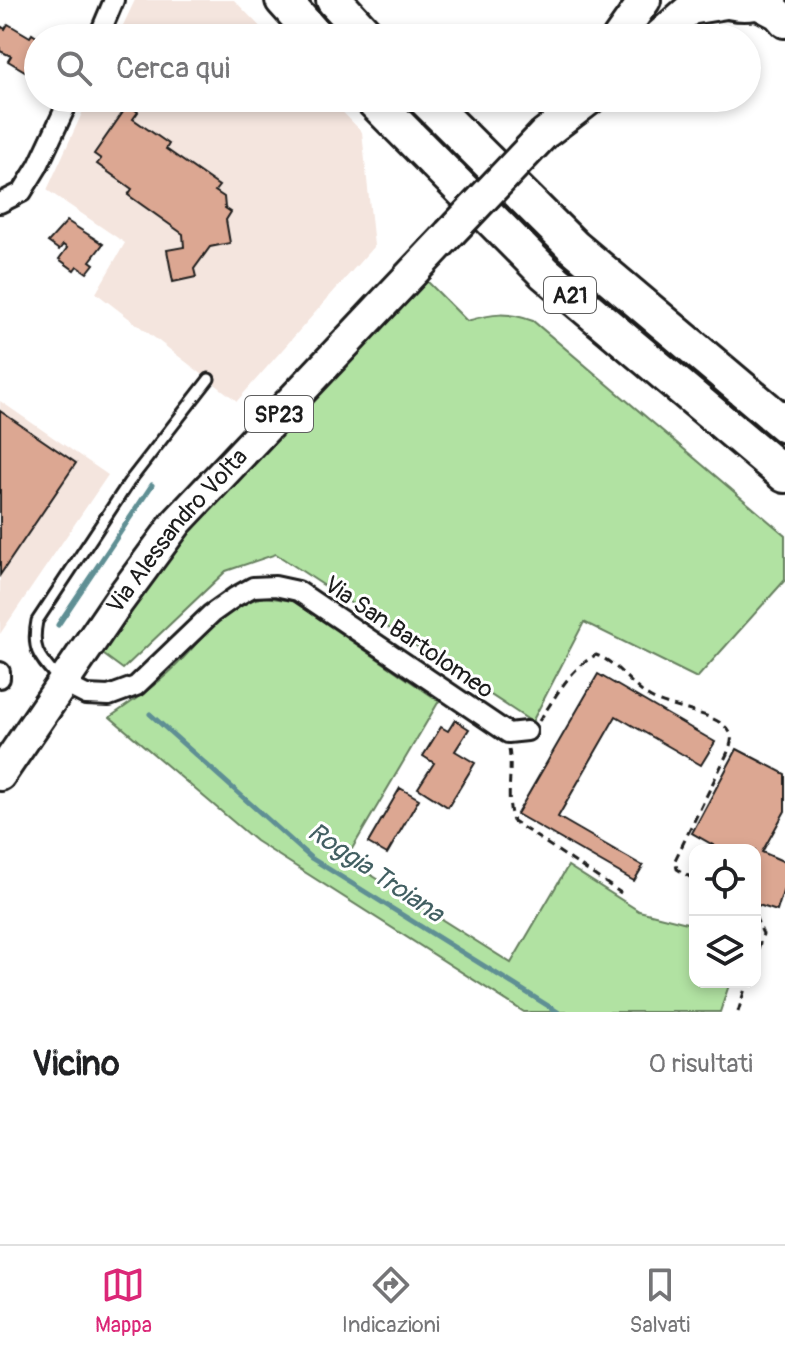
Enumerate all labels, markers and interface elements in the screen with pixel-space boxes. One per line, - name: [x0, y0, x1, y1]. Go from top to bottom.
- search box: [24, 24, 761, 112]
- icon: search: [52, 46, 96, 90]
- text: Cerca qui: [116, 50, 230, 87]
- road number: A21: [544, 277, 596, 313]
- road number: SP23: [245, 396, 313, 432]
- street label: Via Alessandro Volta: [101, 443, 254, 619]
- street label: Via San Bartolomeo: [319, 570, 499, 705]
- water label: Roggia Troiana: [302, 816, 451, 931]
- map controls: [689, 844, 761, 988]
- button: locate: [689, 844, 761, 916]
- button: layers: [689, 916, 761, 988]
- text: Vicino: [32, 1043, 120, 1086]
- text: 0 risultati: [648, 1048, 753, 1080]
- tab: Mappa: [95, 1263, 152, 1339]
- tab: Indicazioni: [342, 1263, 440, 1339]
- tab: Salvati: [630, 1263, 690, 1339]

